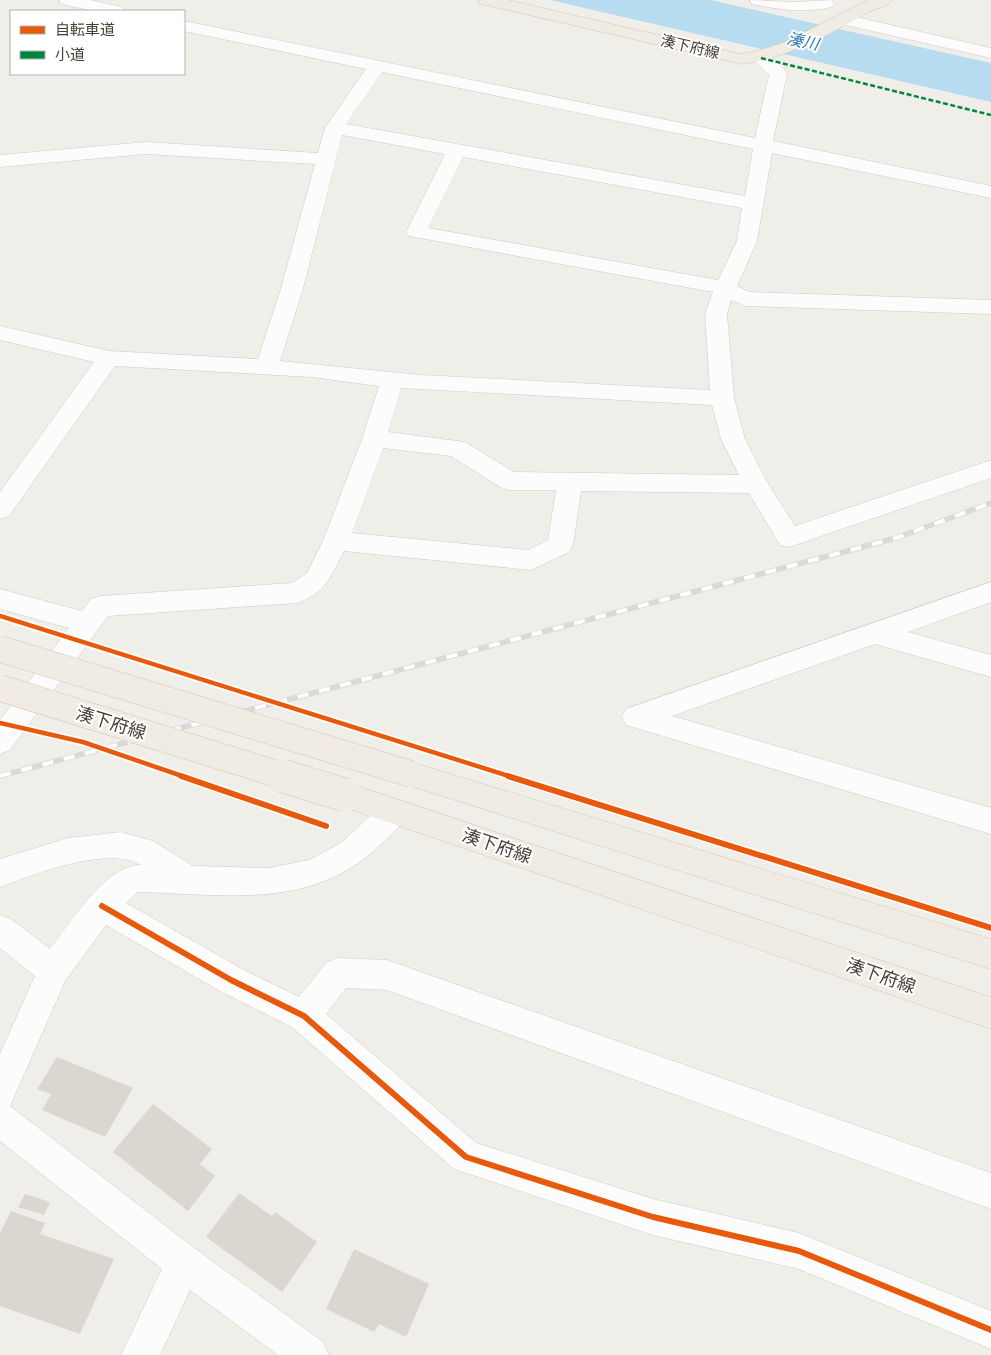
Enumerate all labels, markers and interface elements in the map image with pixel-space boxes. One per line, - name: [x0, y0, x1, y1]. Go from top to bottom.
- legend: [10, 10, 185, 75]
- text: 自転車道: [55, 21, 115, 39]
- water label: 湊川: [785, 29, 822, 55]
- street label: 湊下府線: [659, 31, 721, 63]
- text: 小道: [55, 46, 85, 64]
- street label: 湊下府線: [74, 702, 149, 743]
- street label: 湊下府線: [460, 824, 535, 867]
- street label: 湊下府線: [844, 954, 919, 997]

